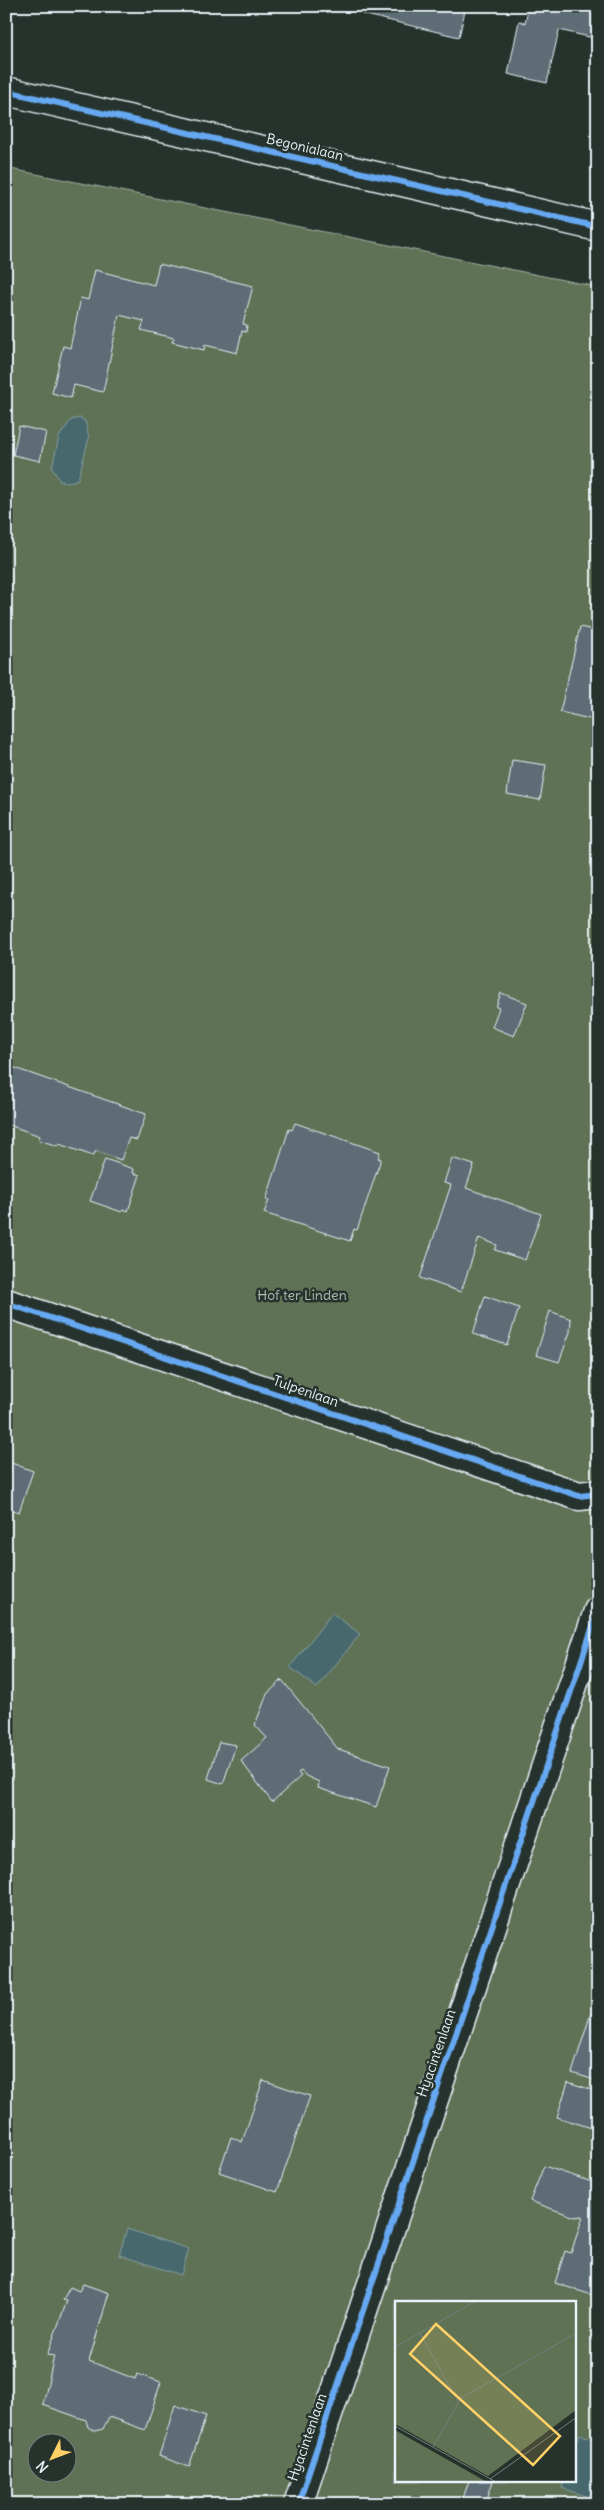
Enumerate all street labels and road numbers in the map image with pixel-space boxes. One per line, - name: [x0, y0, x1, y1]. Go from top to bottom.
- street label: Begonialaan: [265, 129, 345, 165]
- street label: Tulpenlaan: [271, 1371, 341, 1411]
- street label: Hyacintenlaan: [413, 2007, 459, 2099]
- street label: Hyacintenlaan: [284, 2391, 330, 2483]

